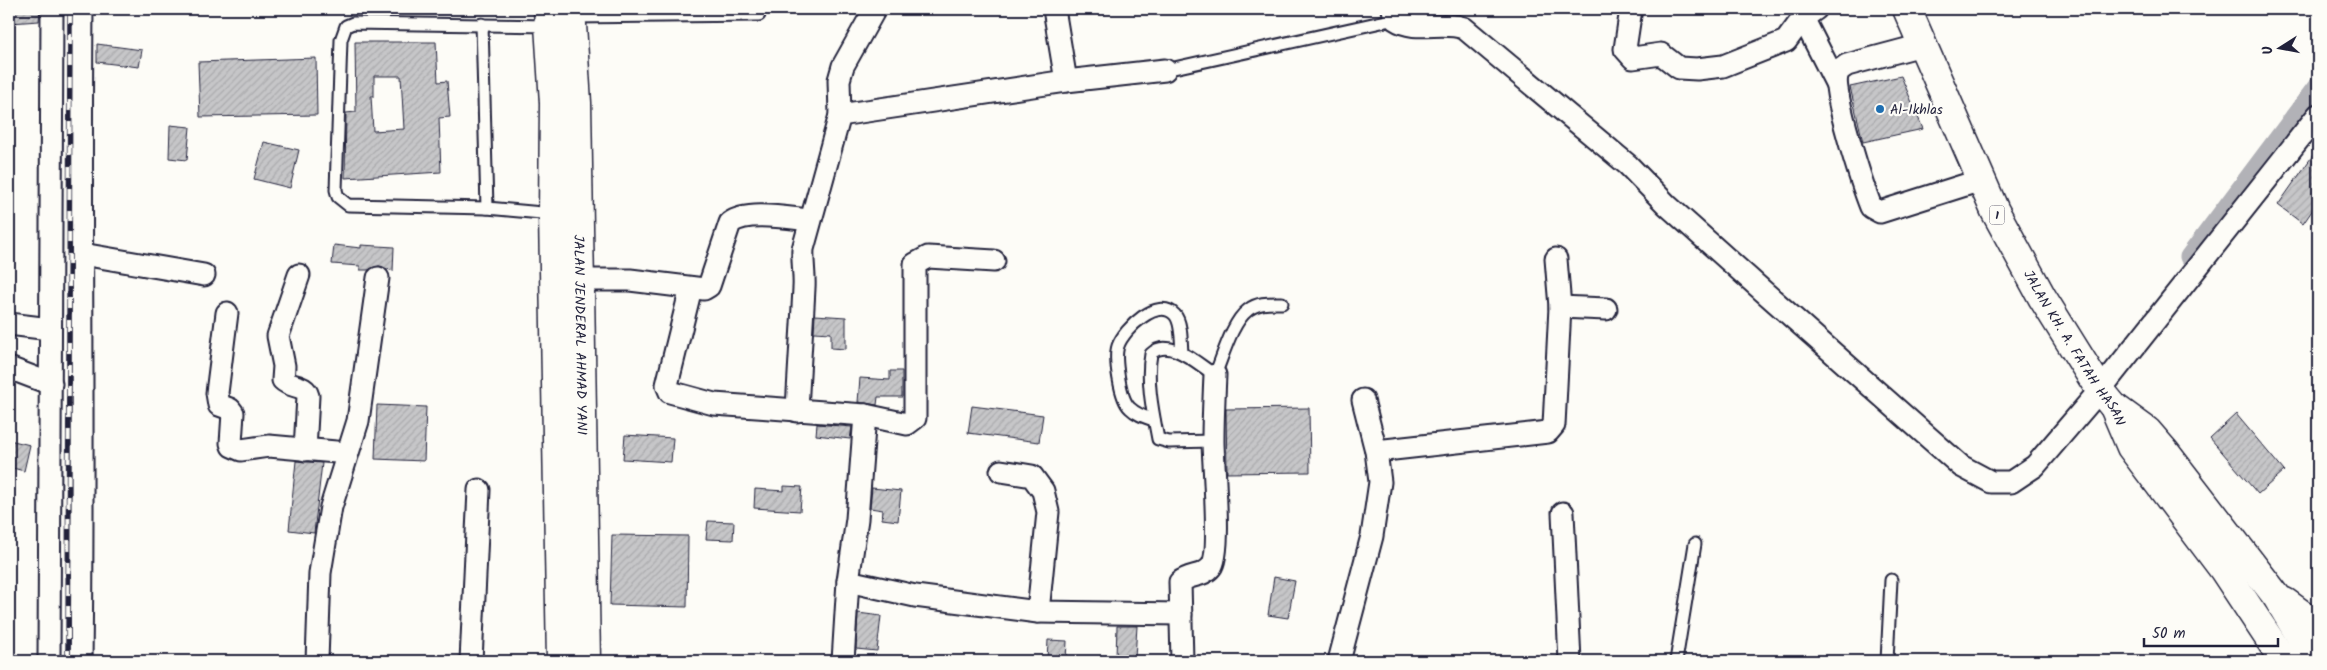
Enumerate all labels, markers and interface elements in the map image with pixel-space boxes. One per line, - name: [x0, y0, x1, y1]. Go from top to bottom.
- north arrow: [2254, 22, 2304, 72]
- text: U: [2257, 43, 2280, 56]
- place label: Al-Ikhlas: [1890, 99, 1943, 121]
- marker: Al-Ikhlas: [1874, 103, 1886, 115]
- road number: 1: [1990, 206, 2004, 224]
- street label: JALAN JENDERAL AHMAD YANI: [567, 234, 592, 435]
- street label: JALAN KH. A. FATAH HASAN: [2017, 266, 2131, 430]
- scale bar: [2144, 615, 2278, 647]
- text: 50 m: [2152, 622, 2186, 646]

